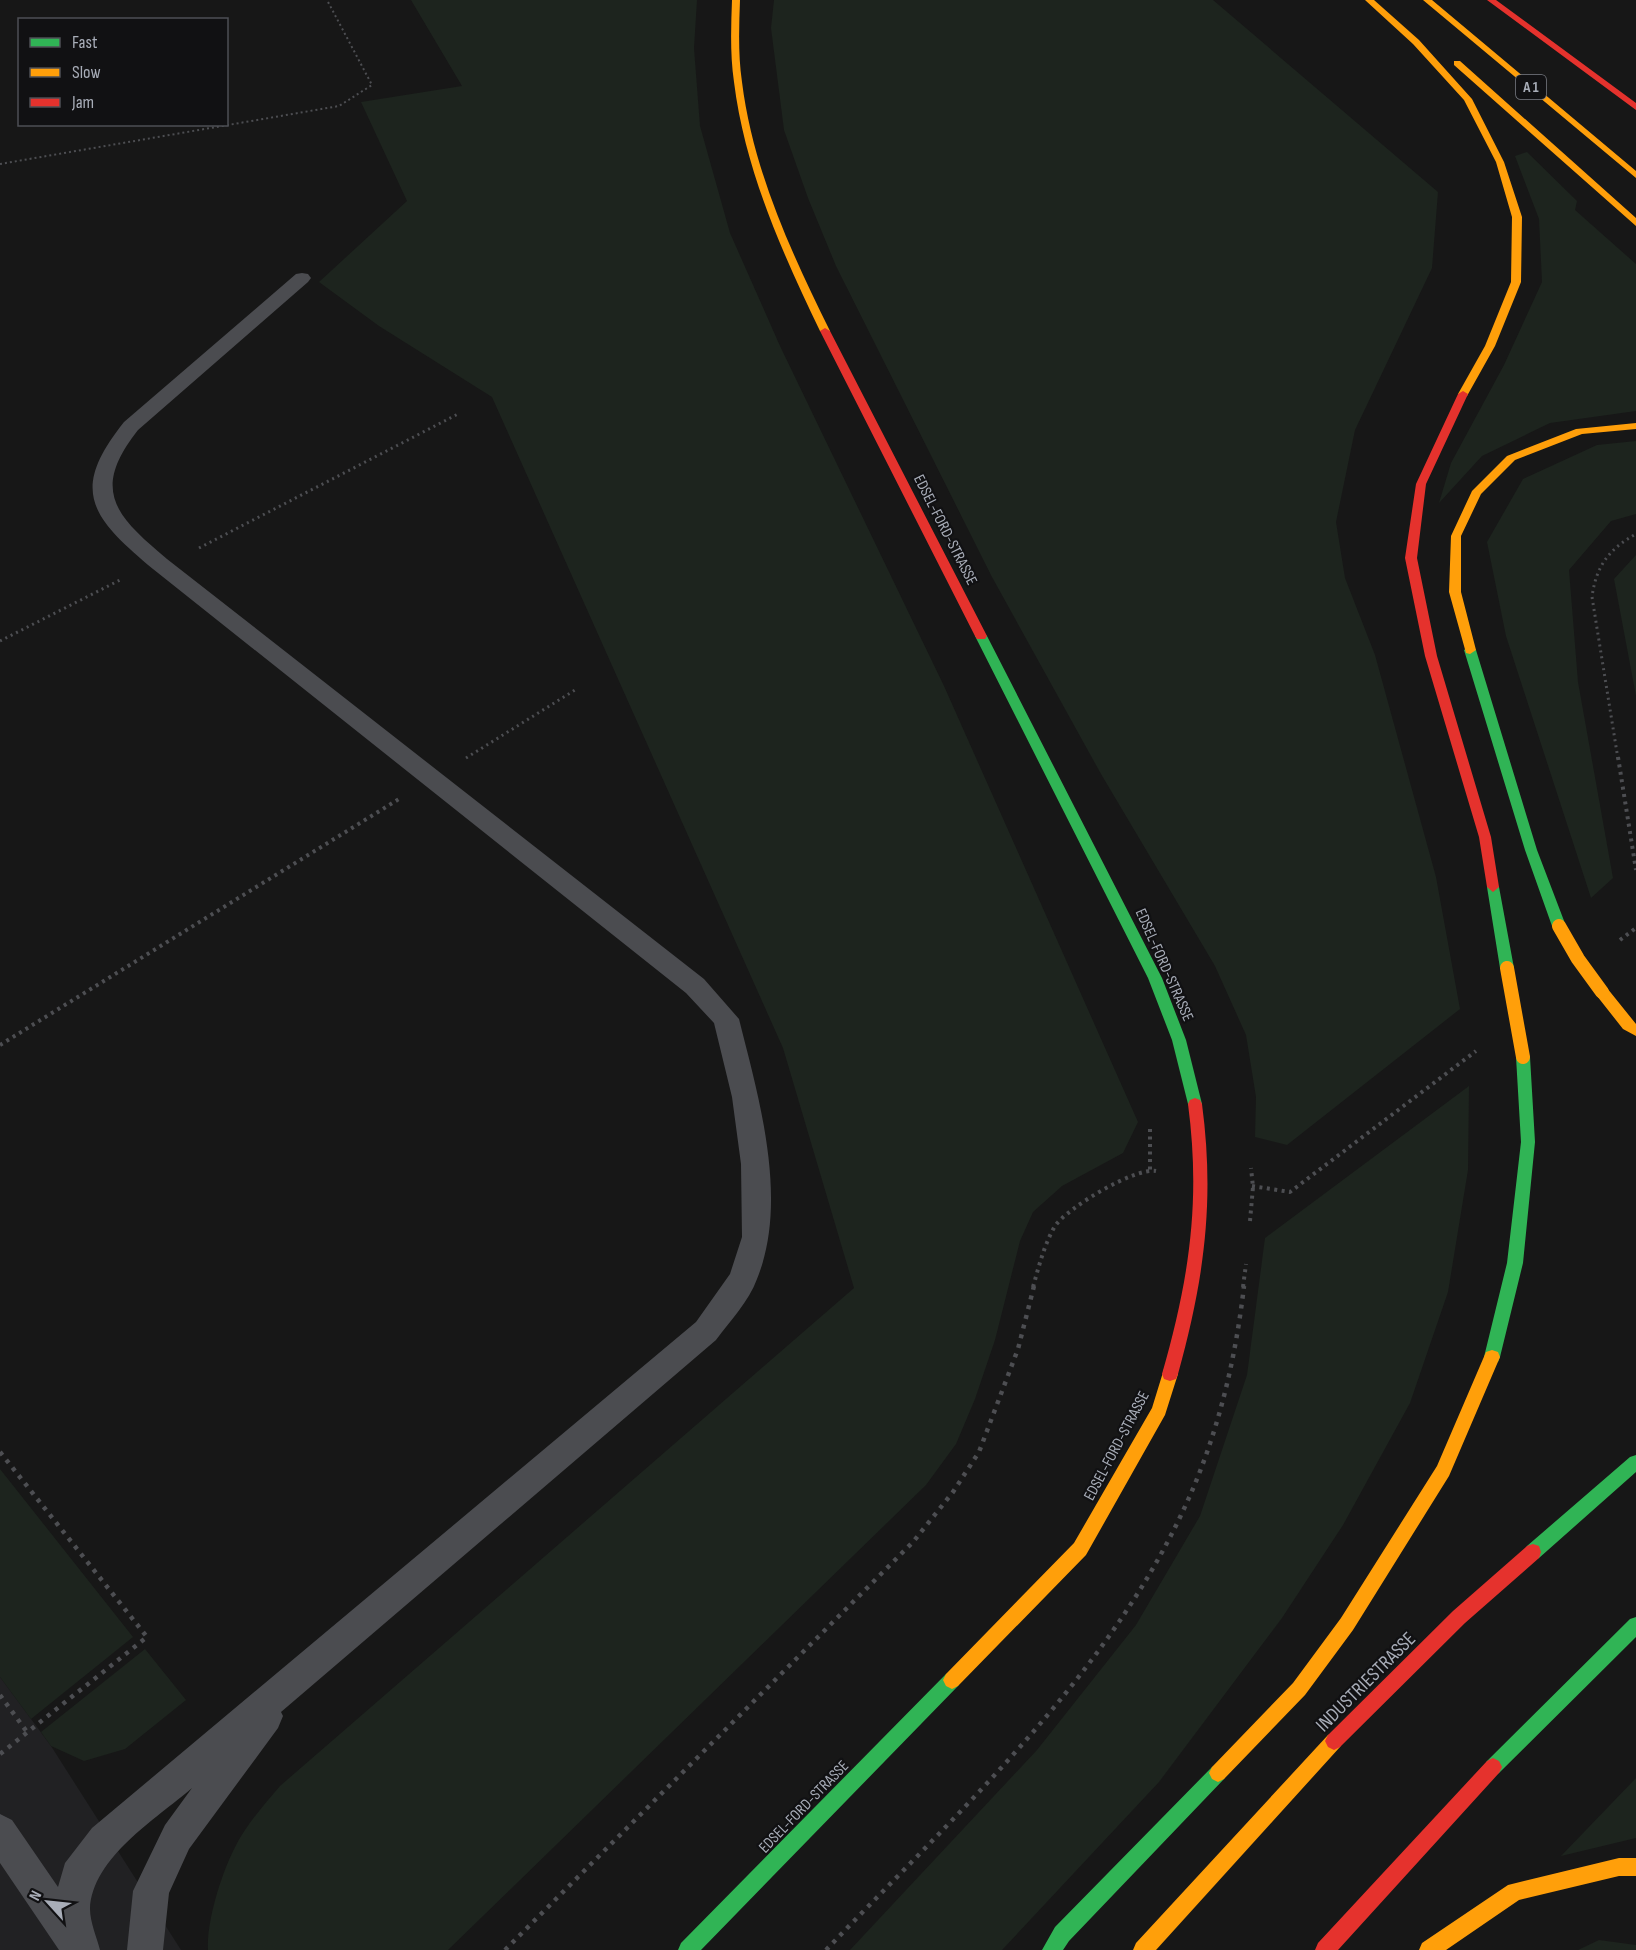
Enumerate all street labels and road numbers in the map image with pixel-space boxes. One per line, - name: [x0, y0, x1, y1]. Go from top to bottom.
- road number: A 1: [1516, 75, 1546, 99]
- street label: EDSEL-FORD-STRASSE: [909, 472, 981, 588]
- street label: EDSEL-FORD-STRASSE: [1131, 906, 1197, 1024]
- street label: EDSEL-FORD-STRASSE: [1080, 1388, 1154, 1504]
- street label: INDUSTRIESTRASSE: [1311, 1627, 1421, 1737]
- street label: EDSEL-FORD-STRASSE: [755, 1757, 853, 1857]

